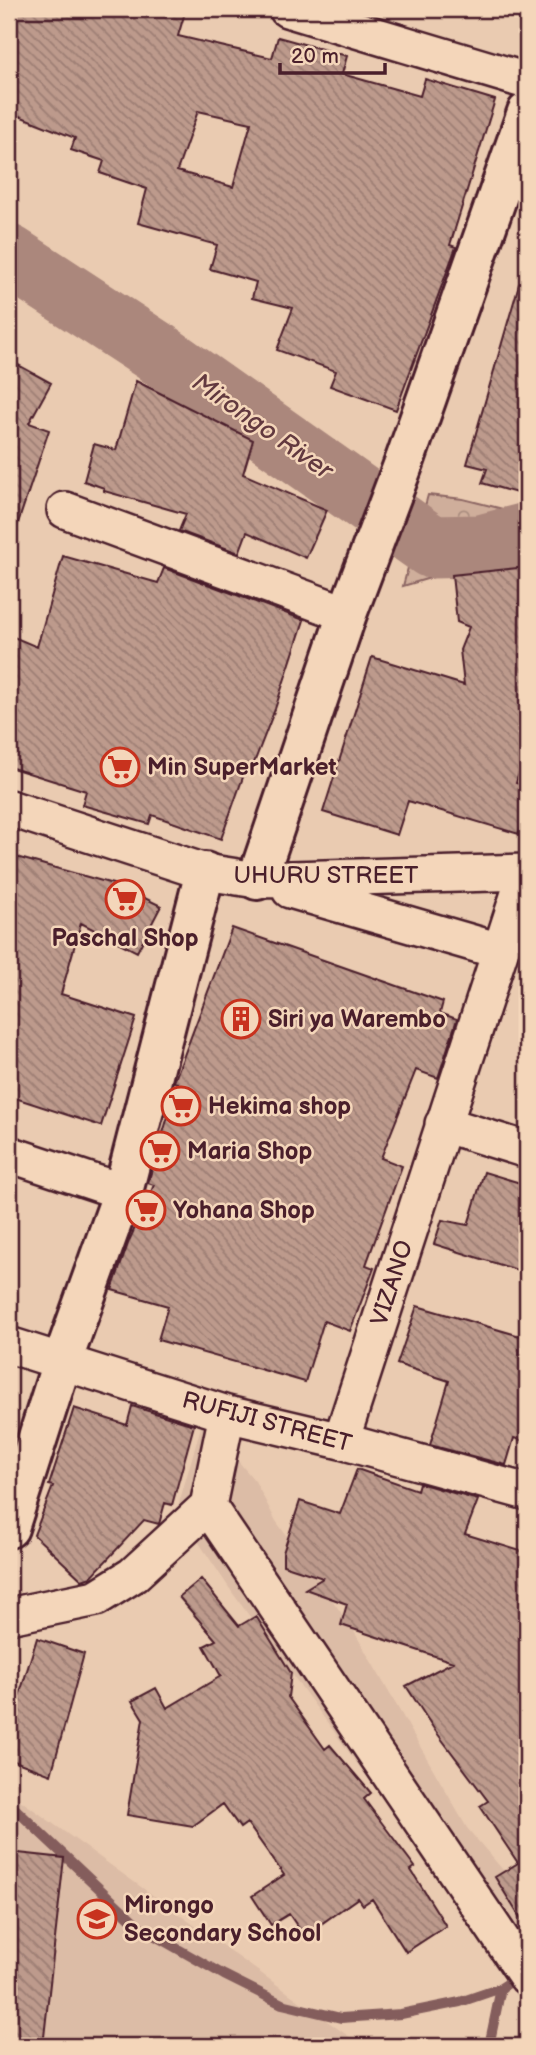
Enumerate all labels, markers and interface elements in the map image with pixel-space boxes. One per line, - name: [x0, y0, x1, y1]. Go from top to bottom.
- scale bar: [280, 32, 386, 76]
- text: 20 m: [291, 44, 339, 69]
- water label: Mirongo River: [186, 367, 339, 488]
- supermarket icon: Min SuperMarket: [99, 746, 141, 788]
- place label: Min SuperMarket: [147, 753, 337, 782]
- street label: UHURU STREET: [234, 861, 419, 890]
- supermarket icon: Paschal Shop: [104, 878, 146, 920]
- place label: Paschal Shop: [51, 924, 199, 953]
- building icon: Siri ya Warembo: [220, 998, 262, 1040]
- place label: Siri ya Warembo: [268, 1005, 446, 1034]
- supermarket icon: Hekima shop: [160, 1085, 202, 1127]
- place label: Hekima shop: [208, 1092, 351, 1121]
- supermarket icon: Maria Shop: [139, 1130, 181, 1172]
- place label: Maria Shop: [187, 1137, 313, 1166]
- supermarket icon: Yohana Shop: [125, 1189, 167, 1231]
- place label: Yohana Shop: [173, 1196, 315, 1225]
- street label: VIZANO: [365, 1237, 419, 1329]
- street label: RUFIJI STREET: [179, 1385, 356, 1459]
- place label: Mirongo Secondary School: [124, 1891, 321, 1948]
- school or university icon: Mirongo Secondary School: [76, 1898, 118, 1940]

